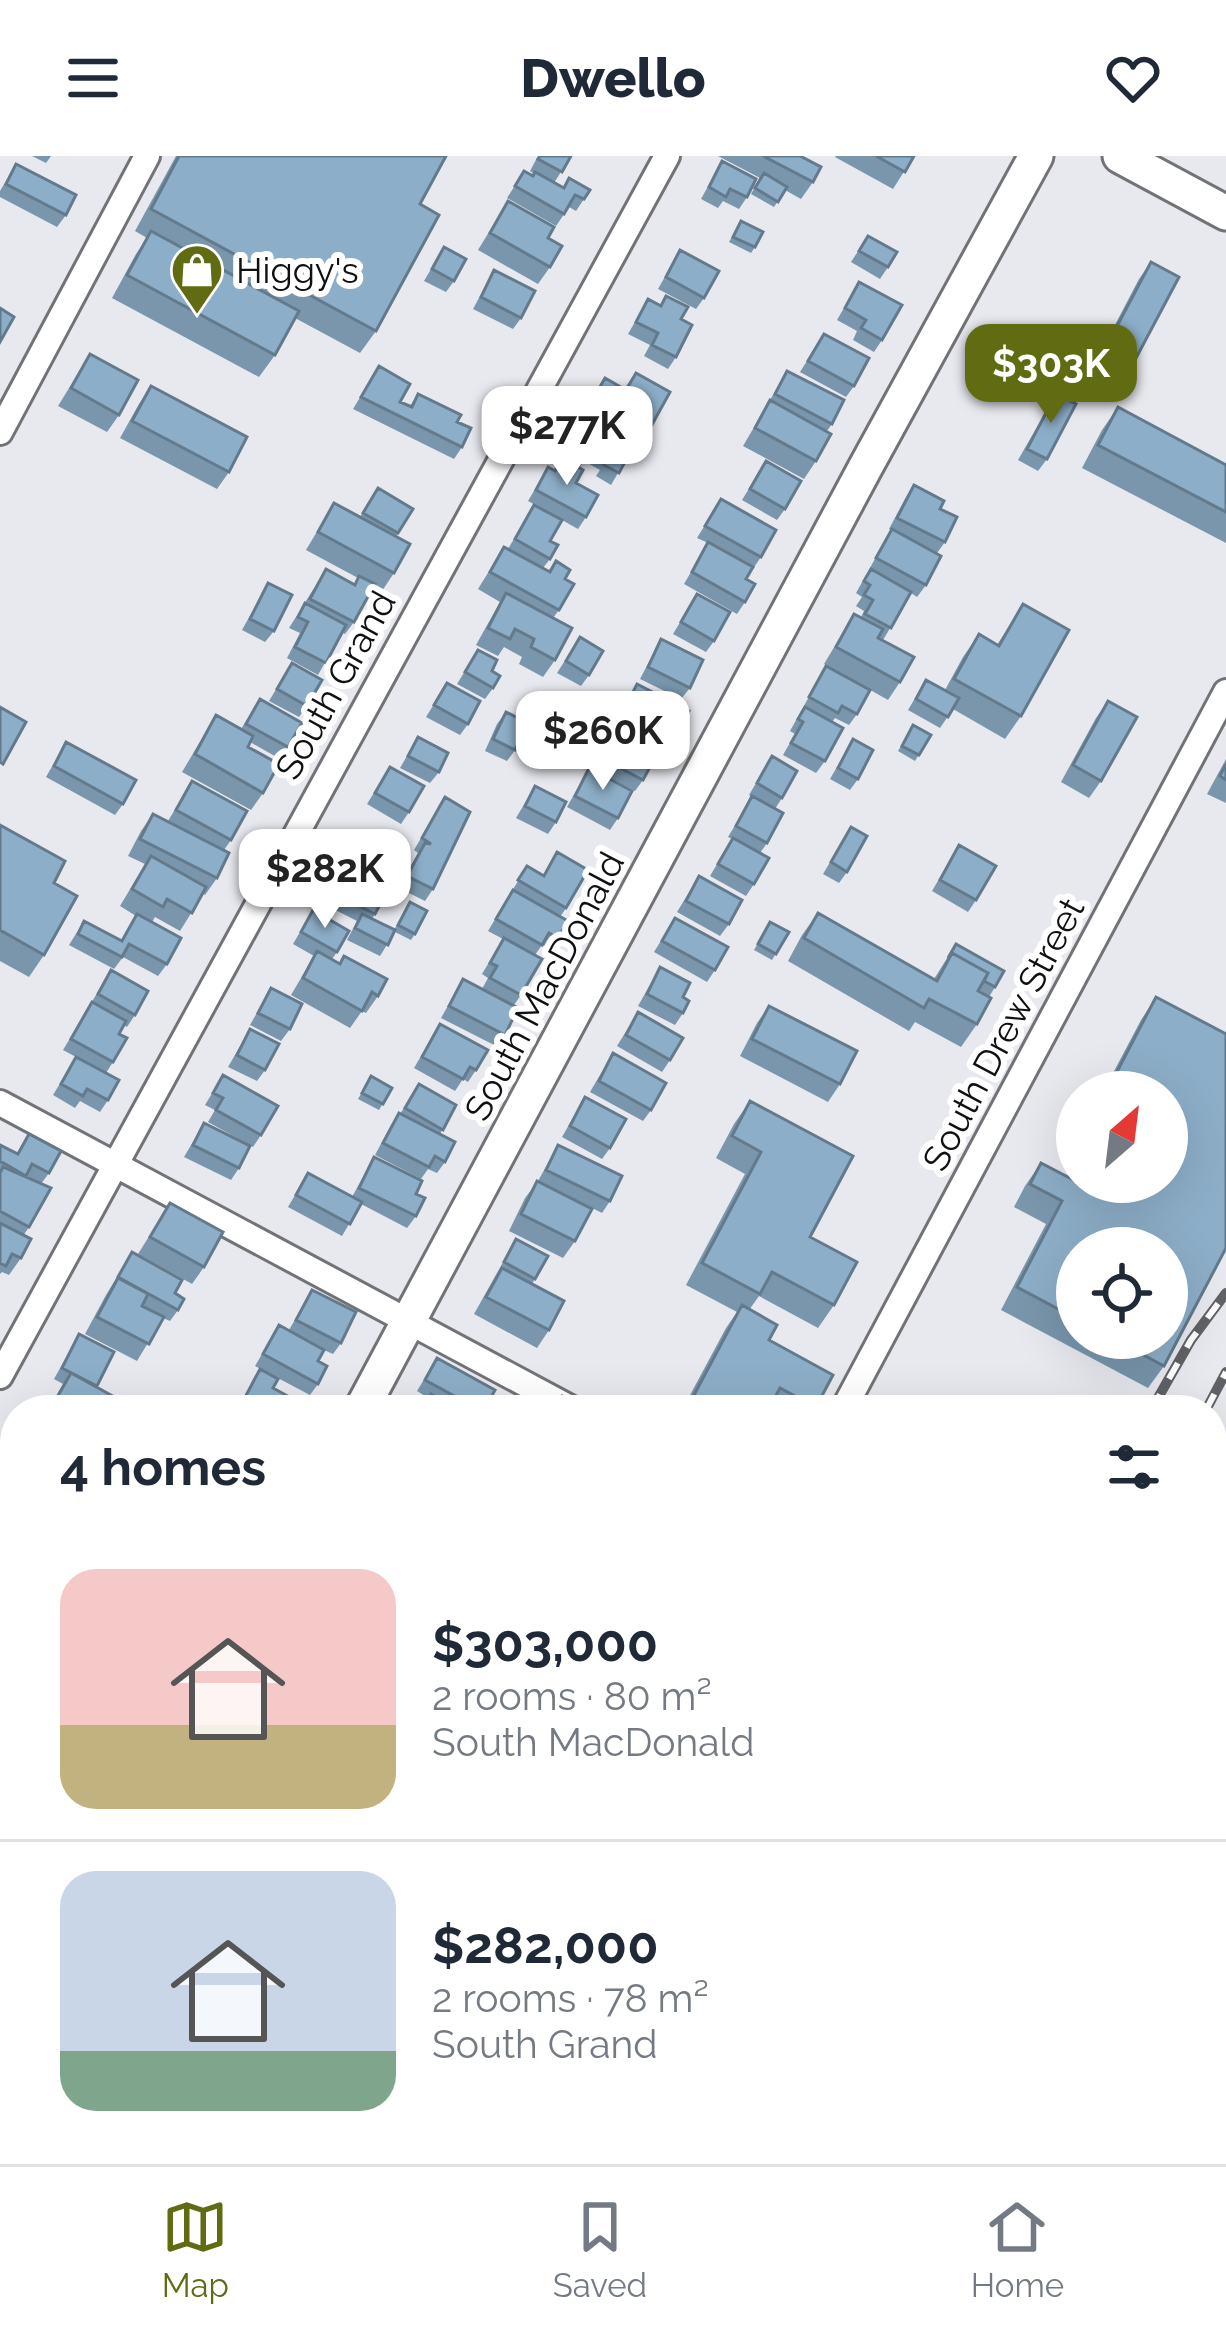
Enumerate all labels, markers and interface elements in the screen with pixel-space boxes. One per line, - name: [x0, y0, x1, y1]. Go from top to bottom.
- icon: menu: [60, 45, 126, 111]
- icon: heart: [1100, 45, 1166, 111]
- text: Dwello: [520, 46, 706, 110]
- shop icon: Higgy's: [169, 242, 225, 316]
- place label: Higgy's: [236, 249, 359, 291]
- pin: $303K: [967, 324, 1135, 426]
- text: $303K: [992, 340, 1110, 386]
- pin: $277K: [483, 386, 651, 488]
- text: $277K: [509, 402, 625, 448]
- street label: South Grand: [266, 584, 404, 786]
- pin: $260K: [519, 691, 687, 793]
- text: $260K: [543, 707, 663, 753]
- pin: $282K: [241, 829, 409, 931]
- text: $282K: [266, 845, 384, 891]
- street label: South MacDonald: [456, 845, 632, 1127]
- street label: South Drew Street: [913, 891, 1093, 1177]
- north arrow: [1056, 1071, 1188, 1203]
- map controls: [1056, 1071, 1188, 1359]
- button: locate: [1056, 1227, 1188, 1359]
- icon: filters: [1101, 1434, 1167, 1500]
- text: 4 homes: [60, 1437, 266, 1497]
- text: $303,000: [432, 1613, 658, 1673]
- icon: home: [156, 1617, 300, 1761]
- text: 2 rooms · 80 m²: [432, 1673, 712, 1719]
- text: South MacDonald: [432, 1719, 754, 1765]
- text: $282,000: [432, 1915, 658, 1975]
- icon: home: [156, 1919, 300, 2063]
- text: 2 rooms · 78 m²: [432, 1975, 709, 2021]
- text: South Grand: [432, 2021, 658, 2067]
- tab: Map: [162, 2194, 229, 2305]
- tab: Saved: [553, 2194, 647, 2305]
- tab: Home: [971, 2194, 1064, 2305]

